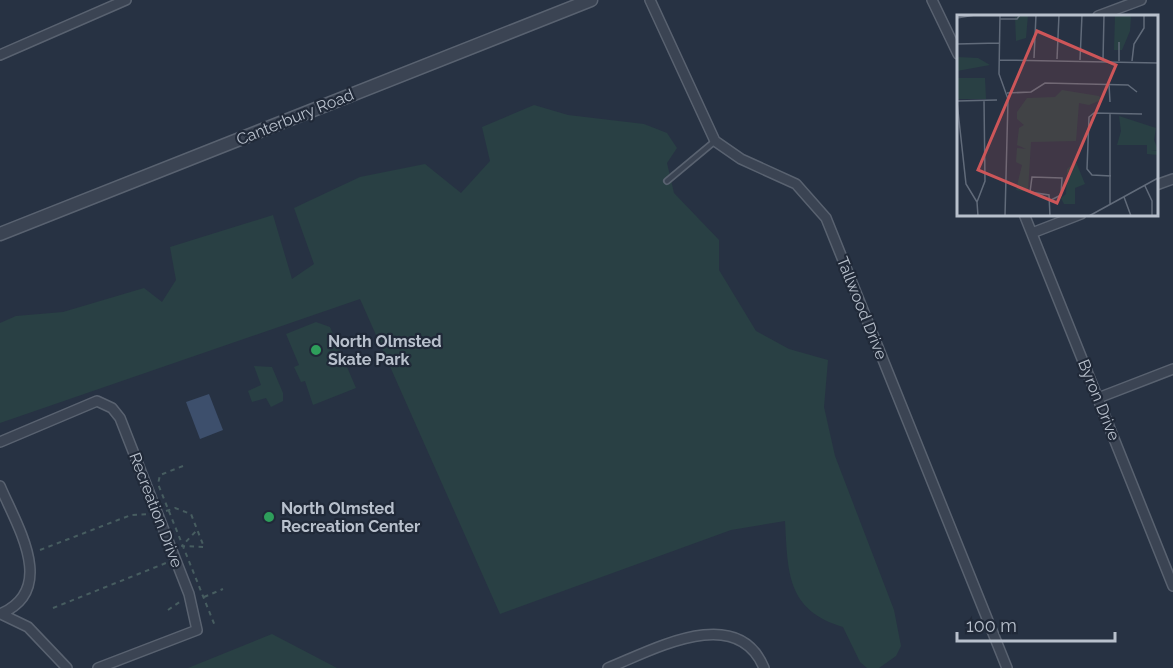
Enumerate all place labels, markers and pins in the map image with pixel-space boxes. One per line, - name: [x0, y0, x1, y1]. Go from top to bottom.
- place label: North Olmsted Skate Park: [328, 332, 441, 369]
- marker: North Olmsted Skate Park: [309, 343, 323, 357]
- place label: North Olmsted Recreation Center: [281, 499, 420, 536]
- marker: North Olmsted Recreation Center: [262, 510, 276, 524]

